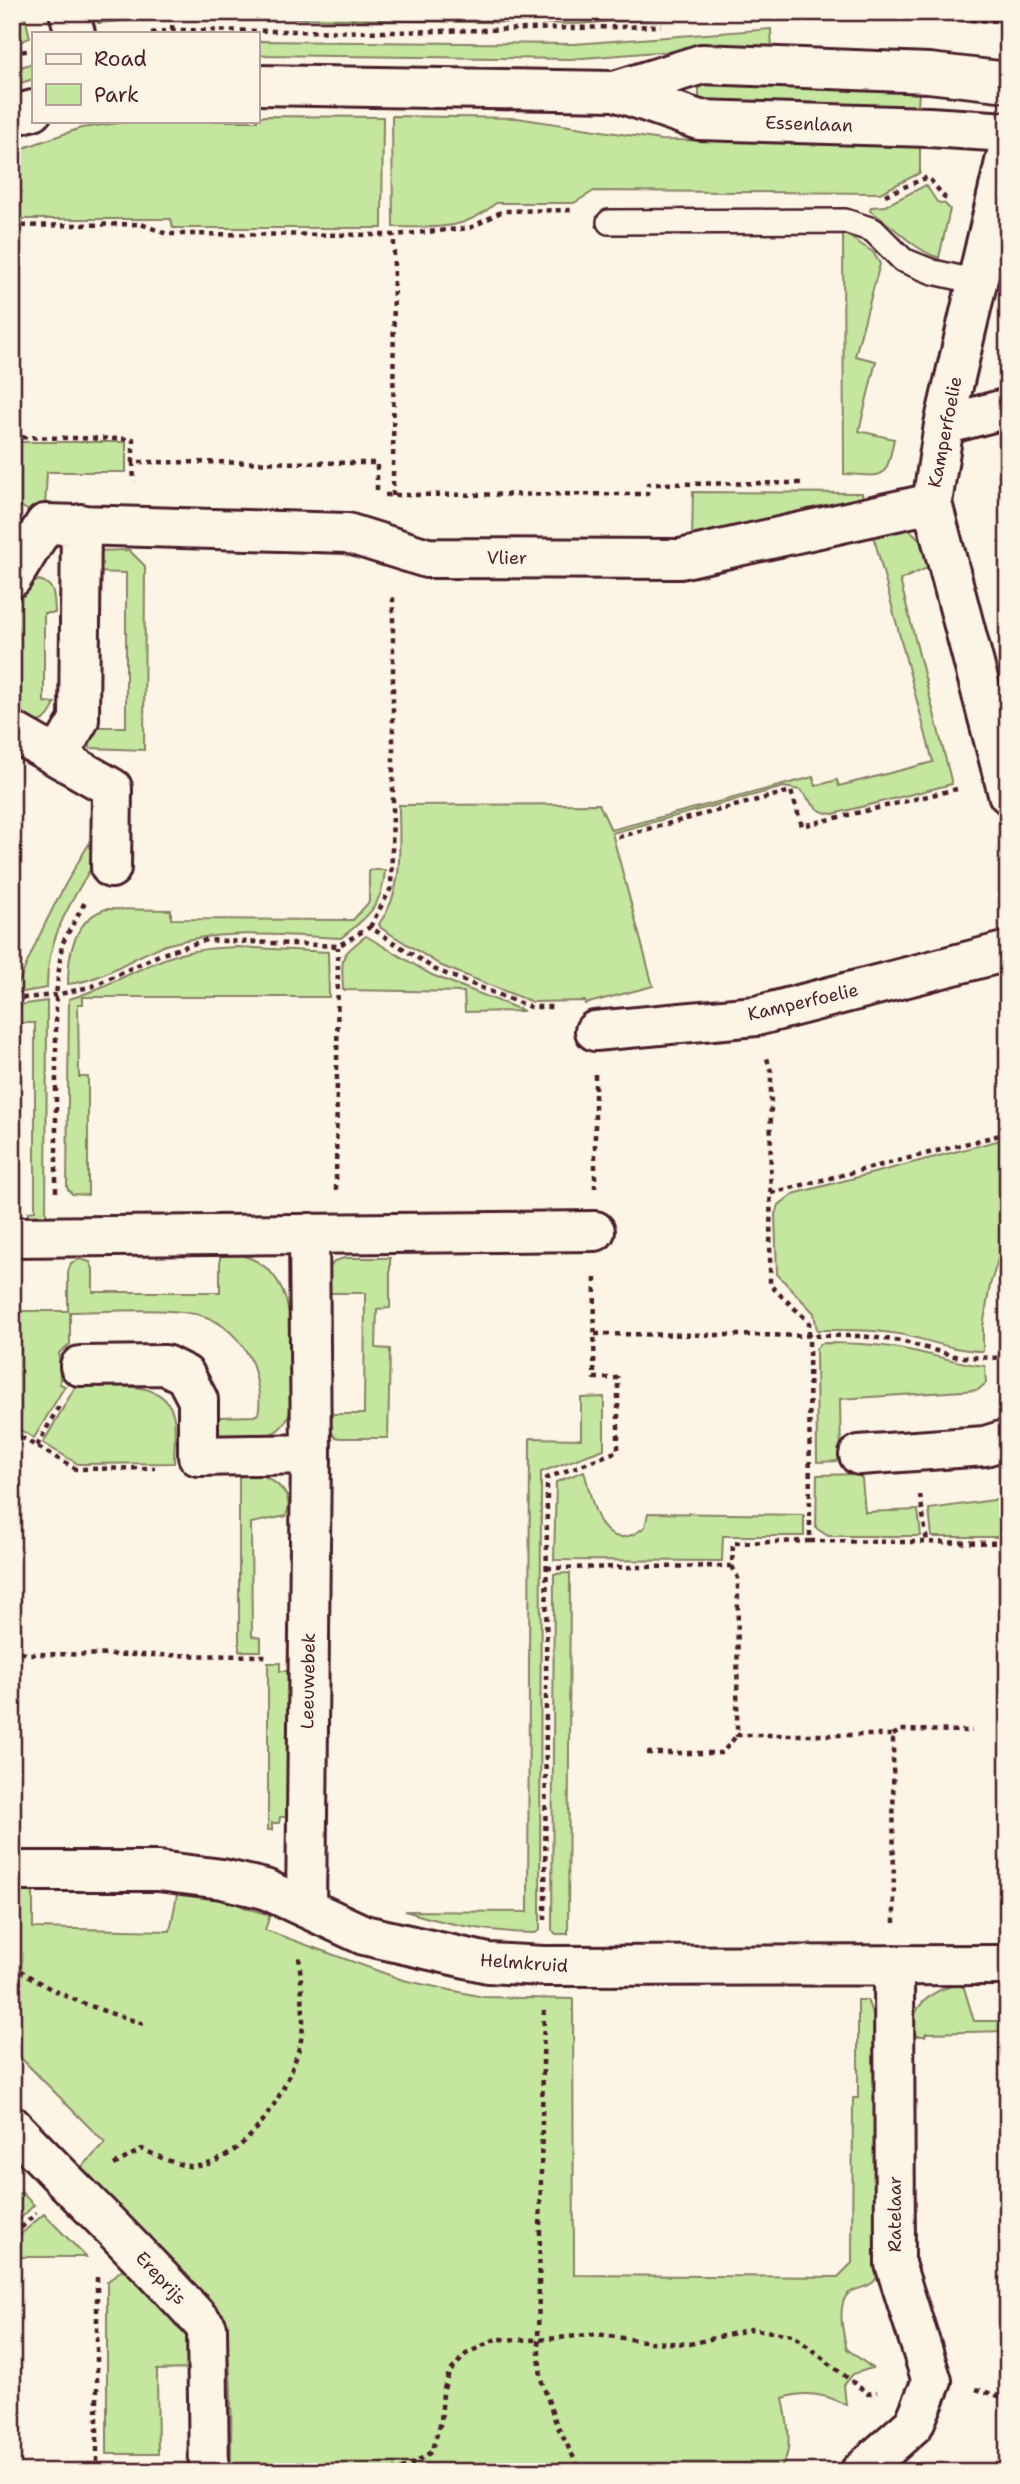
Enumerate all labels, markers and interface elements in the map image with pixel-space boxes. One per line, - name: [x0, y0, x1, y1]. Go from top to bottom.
- legend: [32, 32, 259, 122]
- text: Road: [94, 45, 147, 73]
- text: Park: [94, 81, 139, 109]
- street label: Essenlaan: [765, 110, 853, 138]
- street label: Kamperfoelie: [922, 374, 968, 490]
- street label: Vlier: [487, 546, 527, 570]
- street label: Kamperfoelie: [745, 978, 861, 1026]
- street label: Leeuwebek: [295, 1633, 321, 1729]
- street label: Helmkruid: [479, 1948, 569, 1978]
- street label: Ratelaar: [883, 2176, 907, 2252]
- street label: Ereprijs: [130, 2246, 192, 2310]

